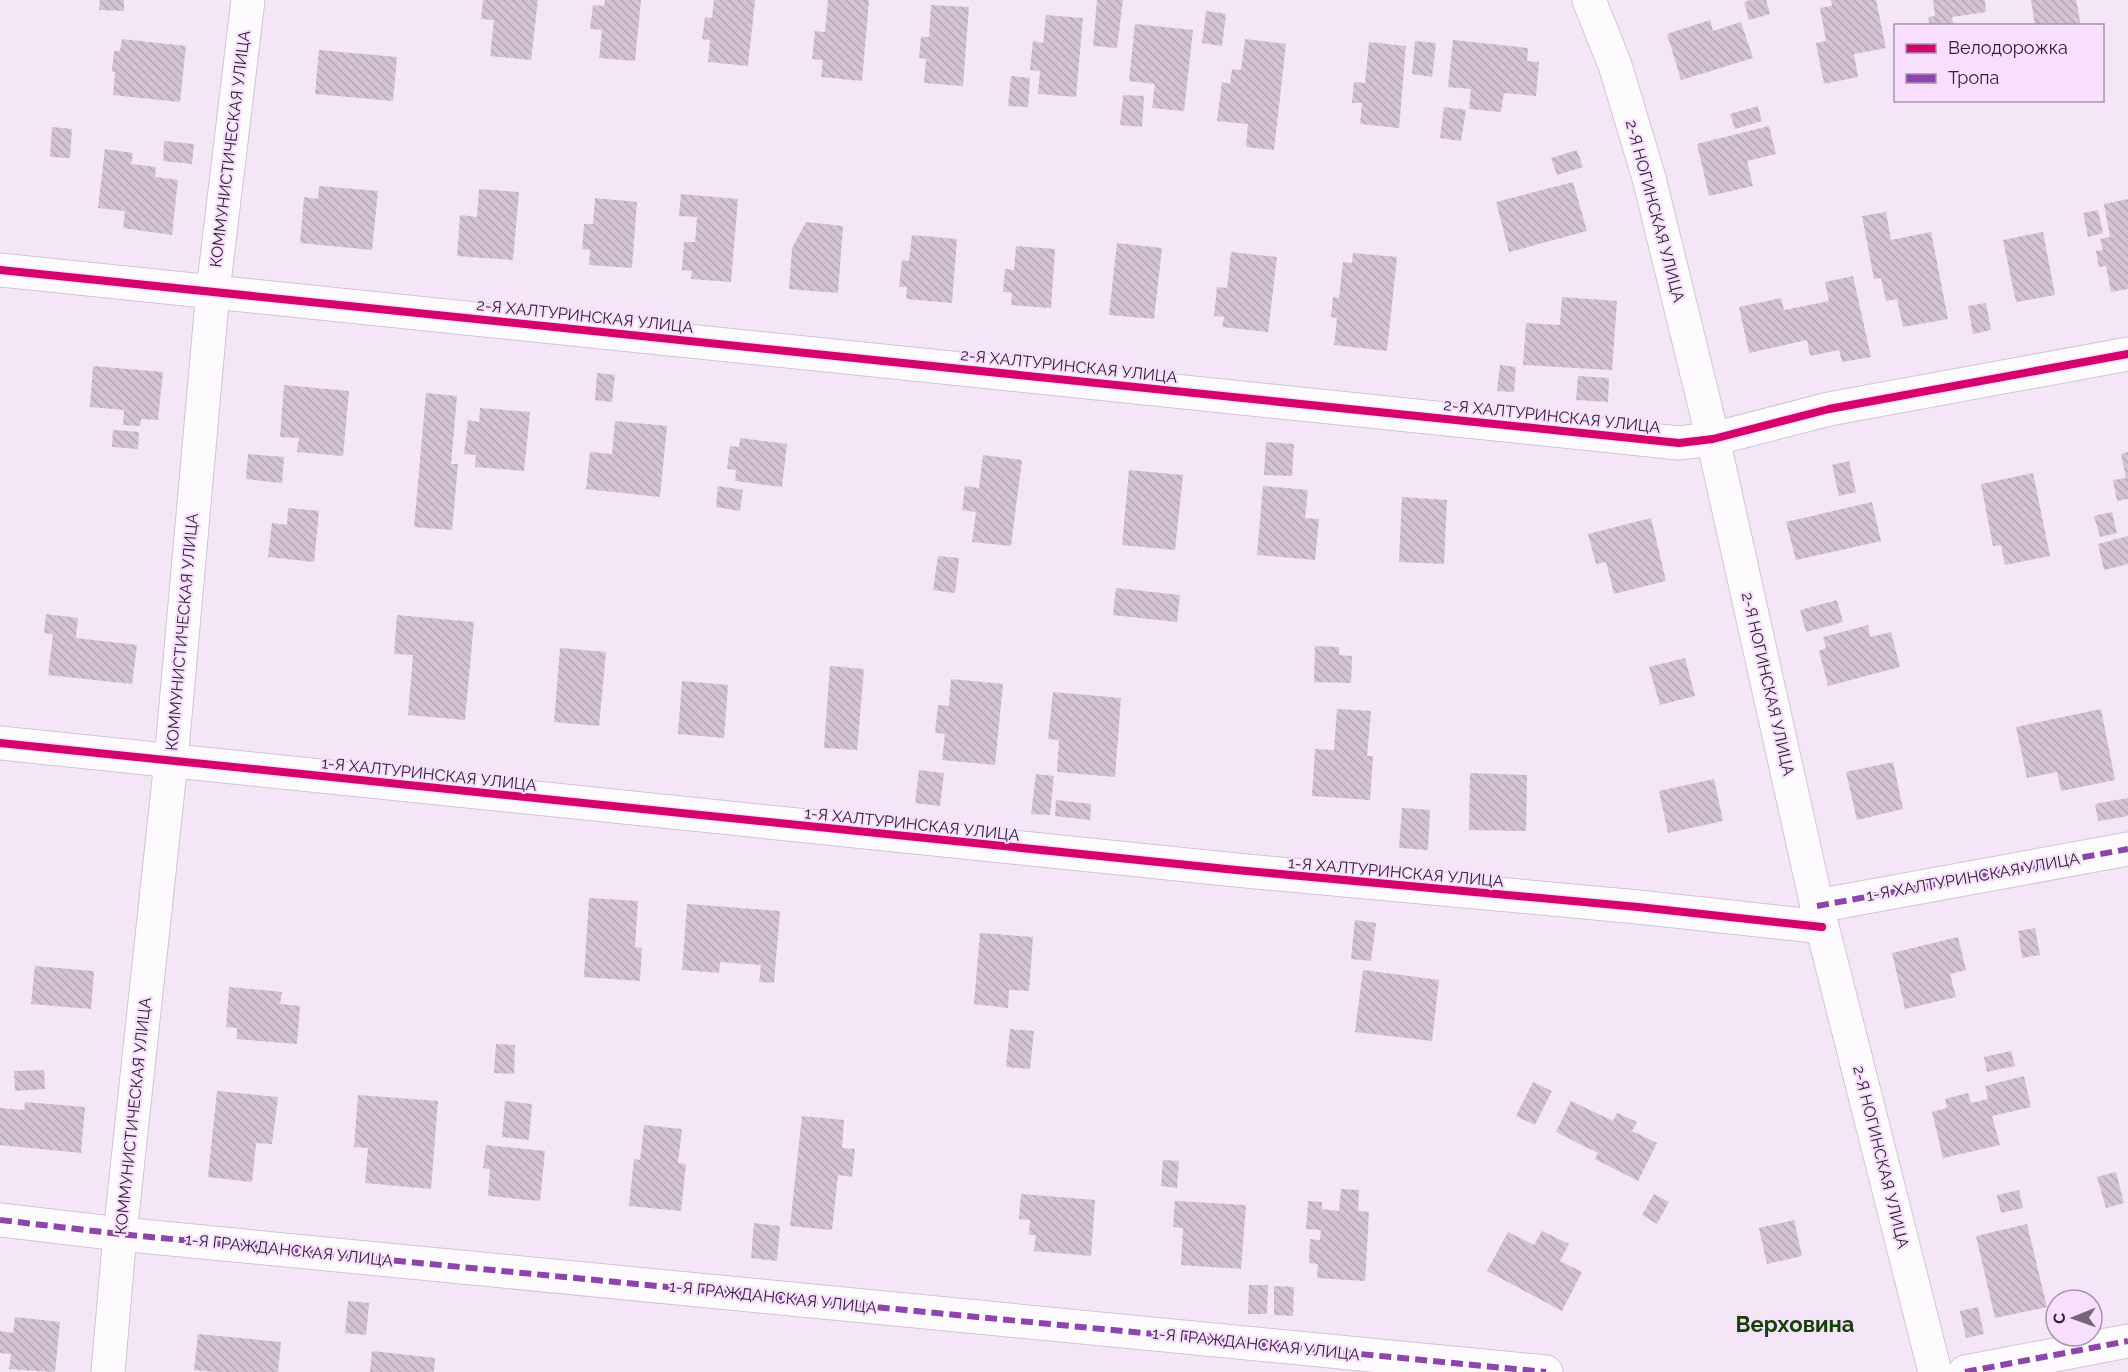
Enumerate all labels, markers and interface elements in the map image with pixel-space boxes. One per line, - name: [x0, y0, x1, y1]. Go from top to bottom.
- legend: [1894, 24, 2104, 102]
- street label: КОММУНИСТИЧЕСКАЯ УЛИЦА: [206, 29, 254, 269]
- text: Велодорожка: [1948, 37, 2068, 58]
- text: Тропа: [1948, 67, 1999, 88]
- street label: 2-Я НОГИНСКАЯ УЛИЦА: [1622, 118, 1689, 304]
- street label: 2-Я ХАЛТУРИНСКАЯ УЛИЦА: [476, 295, 695, 337]
- street label: 2-Я ХАЛТУРИНСКАЯ УЛИЦА: [960, 345, 1179, 387]
- street label: 2-Я ХАЛТУРИНСКАЯ УЛИЦА: [1443, 395, 1662, 437]
- street label: КОММУНИСТИЧЕСКАЯ УЛИЦА: [162, 512, 202, 752]
- street label: 2-Я НОГИНСКАЯ УЛИЦА: [1738, 590, 1798, 778]
- street label: 1-Я ХАЛТУРИНСКАЯ УЛИЦА: [320, 753, 538, 795]
- street label: 1-Я ХАЛТУРИНСКАЯ УЛИЦА: [803, 803, 1021, 845]
- street label: 1-Я ХАЛТУРИНСКАЯ УЛИЦА: [1865, 849, 2081, 905]
- street label: 1-Я ХАЛТУРИНСКАЯ УЛИЦА: [1287, 853, 1505, 891]
- street label: КОММУНИСТИЧЕСКАЯ УЛИЦА: [111, 996, 155, 1236]
- street label: 2-Я НОГИНСКАЯ УЛИЦА: [1849, 1064, 1913, 1251]
- street label: 1-Я ГРАЖДАНСКАЯ УЛИЦА: [184, 1230, 394, 1270]
- street label: 1-Я ГРАЖДАНСКАЯ УЛИЦА: [668, 1277, 878, 1317]
- north arrow: [2044, 1288, 2104, 1348]
- district label: Верховина: [1736, 1311, 1854, 1337]
- text: С: [2050, 1313, 2069, 1324]
- street label: 1-Я ГРАЖДАНСКАЯ УЛИЦА: [1151, 1324, 1361, 1364]

